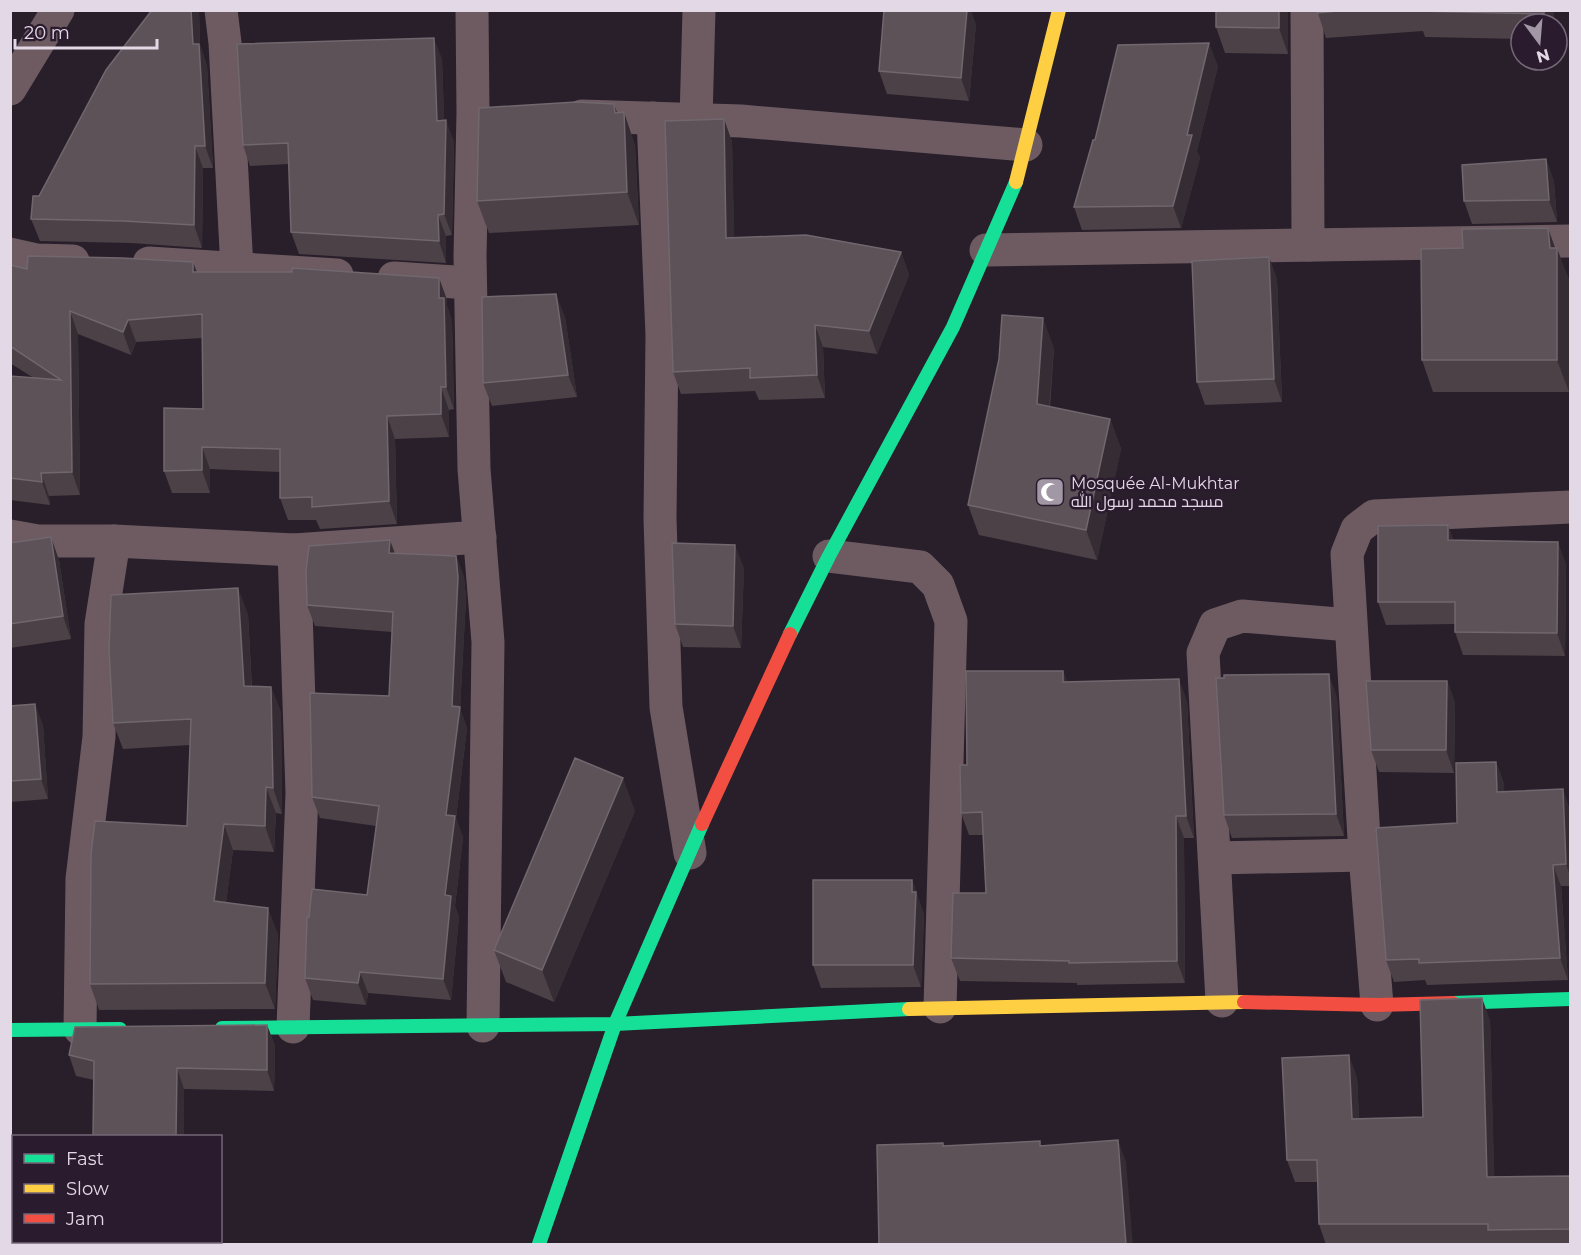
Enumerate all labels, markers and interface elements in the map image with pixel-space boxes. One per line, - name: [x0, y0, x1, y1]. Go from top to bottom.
- scale bar: [15, 12, 158, 50]
- north arrow: [1509, 12, 1569, 72]
- text: 20 m: [24, 22, 70, 44]
- text: N: [1534, 45, 1552, 67]
- place label: Mosquée Al-Mukhtar مسجد محمد رسول الله: [1071, 474, 1240, 512]
- mosque icon: Mosquée Al-Mukhtar مسجد محمد رسول الله: [1034, 476, 1066, 508]
- legend: [12, 1135, 222, 1243]
- text: Fast: [66, 1148, 104, 1170]
- text: Slow: [66, 1178, 109, 1200]
- text: Jam: [65, 1208, 105, 1230]

